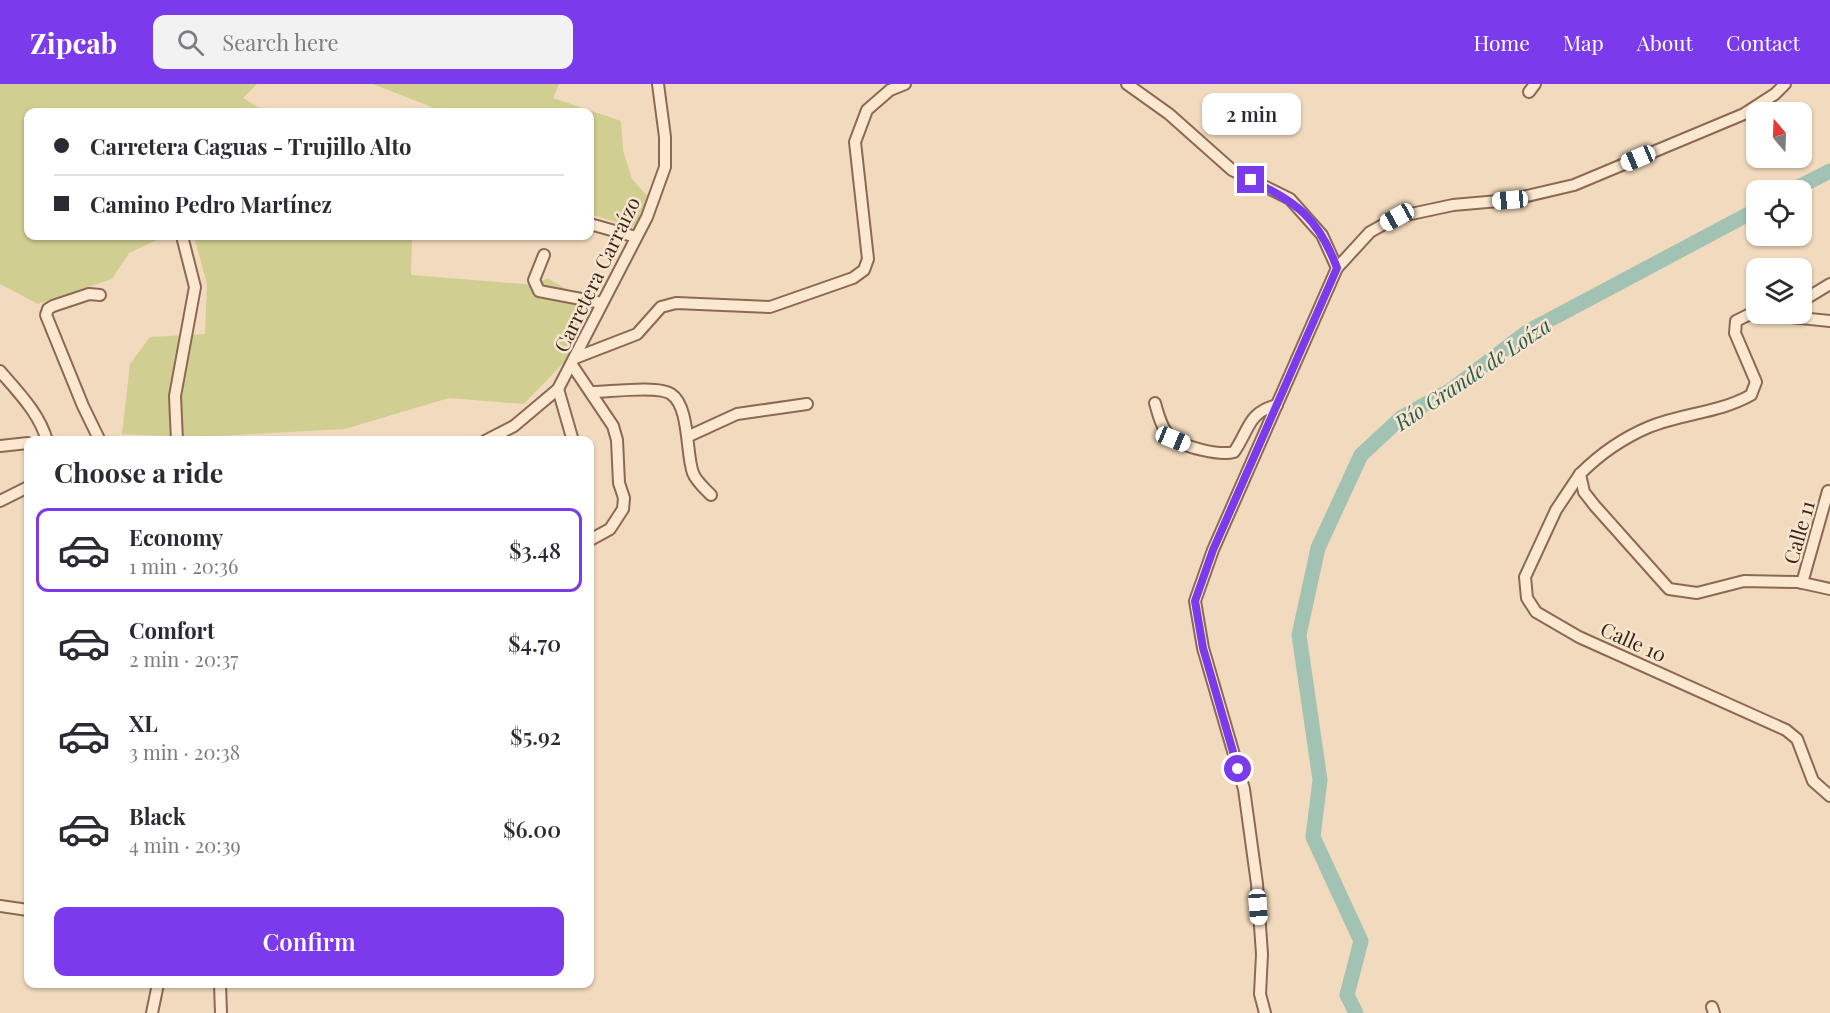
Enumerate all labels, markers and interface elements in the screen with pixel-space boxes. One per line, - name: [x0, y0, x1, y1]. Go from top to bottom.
- search box: [153, 15, 573, 69]
- text: Zipcab: [30, 24, 117, 61]
- icon: search: [174, 26, 207, 59]
- text: Search here: [222, 27, 339, 57]
- text: Home: [1474, 28, 1530, 56]
- text: Map: [1563, 28, 1604, 56]
- text: About: [1637, 28, 1693, 56]
- text: Contact: [1726, 28, 1800, 56]
- callout: 2 min: [1202, 93, 1300, 135]
- text: 2 min: [1226, 100, 1277, 127]
- north arrow: [1746, 102, 1812, 168]
- map controls: [1746, 102, 1812, 324]
- text: Carretera Caguas - Trujillo Alto: [90, 131, 412, 161]
- car: [1618, 143, 1658, 173]
- route end: [1237, 166, 1264, 193]
- button: locate: [1746, 180, 1812, 246]
- text: Camino Pedro Martínez: [90, 189, 332, 219]
- car: [1491, 189, 1529, 211]
- street label: Carretera Carraízo: [547, 192, 645, 356]
- car: [1377, 200, 1417, 234]
- button: layers: [1746, 258, 1812, 324]
- water label: Río Grande de Loíza: [1387, 310, 1556, 436]
- car: [1153, 424, 1193, 454]
- text: Choose a ride: [54, 454, 223, 490]
- street label: Calle 11: [1776, 497, 1820, 567]
- text: Economy: [129, 522, 223, 552]
- icon: car: [57, 523, 111, 577]
- text: $3.48: [509, 535, 561, 565]
- text: 1 min · 20:36: [129, 552, 238, 579]
- text: Comfort: [129, 615, 215, 645]
- street label: Calle 10: [1597, 615, 1671, 667]
- icon: car: [57, 616, 111, 670]
- text: $4.70: [508, 628, 561, 658]
- text: 2 min · 20:37: [129, 645, 238, 672]
- text: XL: [129, 708, 158, 738]
- icon: car: [57, 709, 111, 763]
- text: $5.92: [510, 721, 561, 751]
- text: 3 min · 20:38: [129, 738, 240, 765]
- route start: [1224, 755, 1251, 782]
- text: Black: [129, 801, 186, 831]
- icon: car: [57, 802, 111, 856]
- text: $6.00: [503, 814, 561, 844]
- text: 4 min · 20:39: [129, 831, 241, 858]
- car: [1248, 888, 1268, 926]
- button: Confirm: [54, 907, 564, 976]

